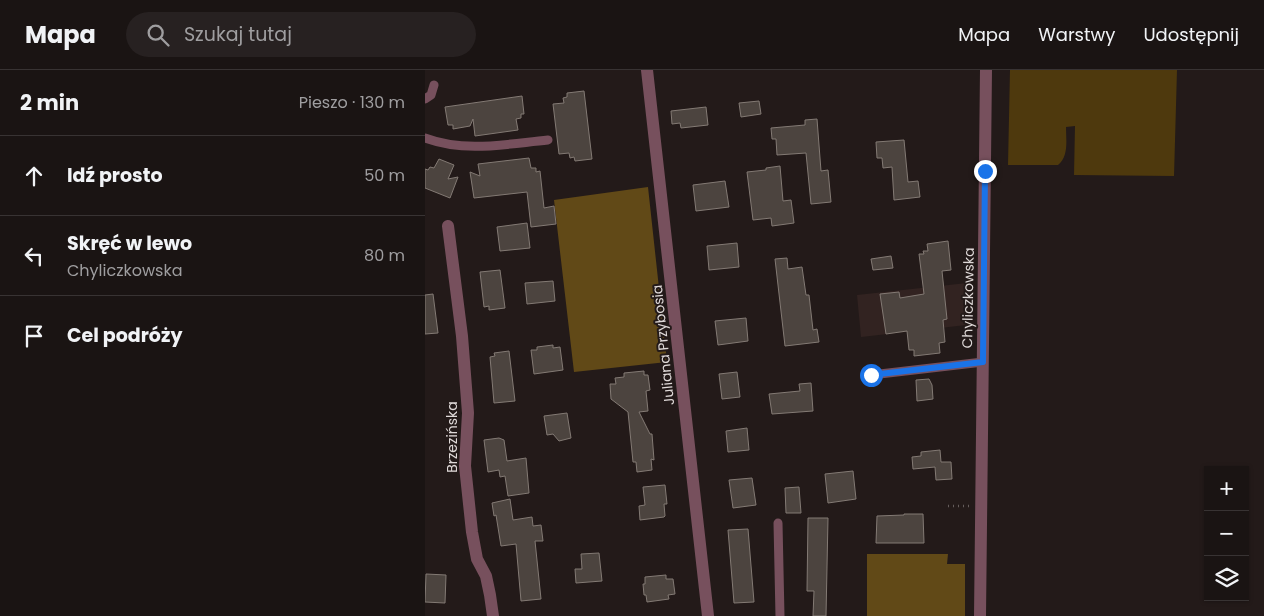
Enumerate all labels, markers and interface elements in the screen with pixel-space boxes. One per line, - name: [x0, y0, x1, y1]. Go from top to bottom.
- search box: [126, 12, 476, 57]
- text: Mapa: [25, 18, 96, 51]
- icon: search: [144, 21, 172, 49]
- text: Szukaj tutaj: [184, 21, 292, 48]
- text: Mapa: [958, 22, 1010, 47]
- text: Warstwy: [1038, 22, 1115, 47]
- text: Udostępnij: [1143, 22, 1239, 47]
- text: 2 min: [20, 88, 79, 117]
- text: Pieszo · 130 m: [299, 91, 405, 114]
- route end: [974, 160, 997, 183]
- icon: ahead: [20, 162, 48, 190]
- text: Idź prosto: [67, 162, 163, 189]
- text: 50 m: [364, 164, 405, 187]
- text: Skręć w lewo: [67, 230, 192, 257]
- icon: left: [20, 242, 48, 270]
- text: 80 m: [364, 244, 405, 267]
- street label: Chyliczkowska: [957, 247, 979, 349]
- text: Chyliczkowska: [67, 259, 182, 282]
- street label: Juliana Przybosia: [647, 284, 679, 406]
- icon: arrive: [20, 322, 48, 350]
- text: Cel podróży: [67, 322, 182, 349]
- route start: [860, 364, 883, 387]
- street label: Brzezińska: [442, 401, 462, 473]
- map controls: [1204, 466, 1249, 601]
- button: +: [1204, 466, 1249, 511]
- button: −: [1204, 511, 1249, 556]
- button: layers: [1204, 556, 1249, 601]

